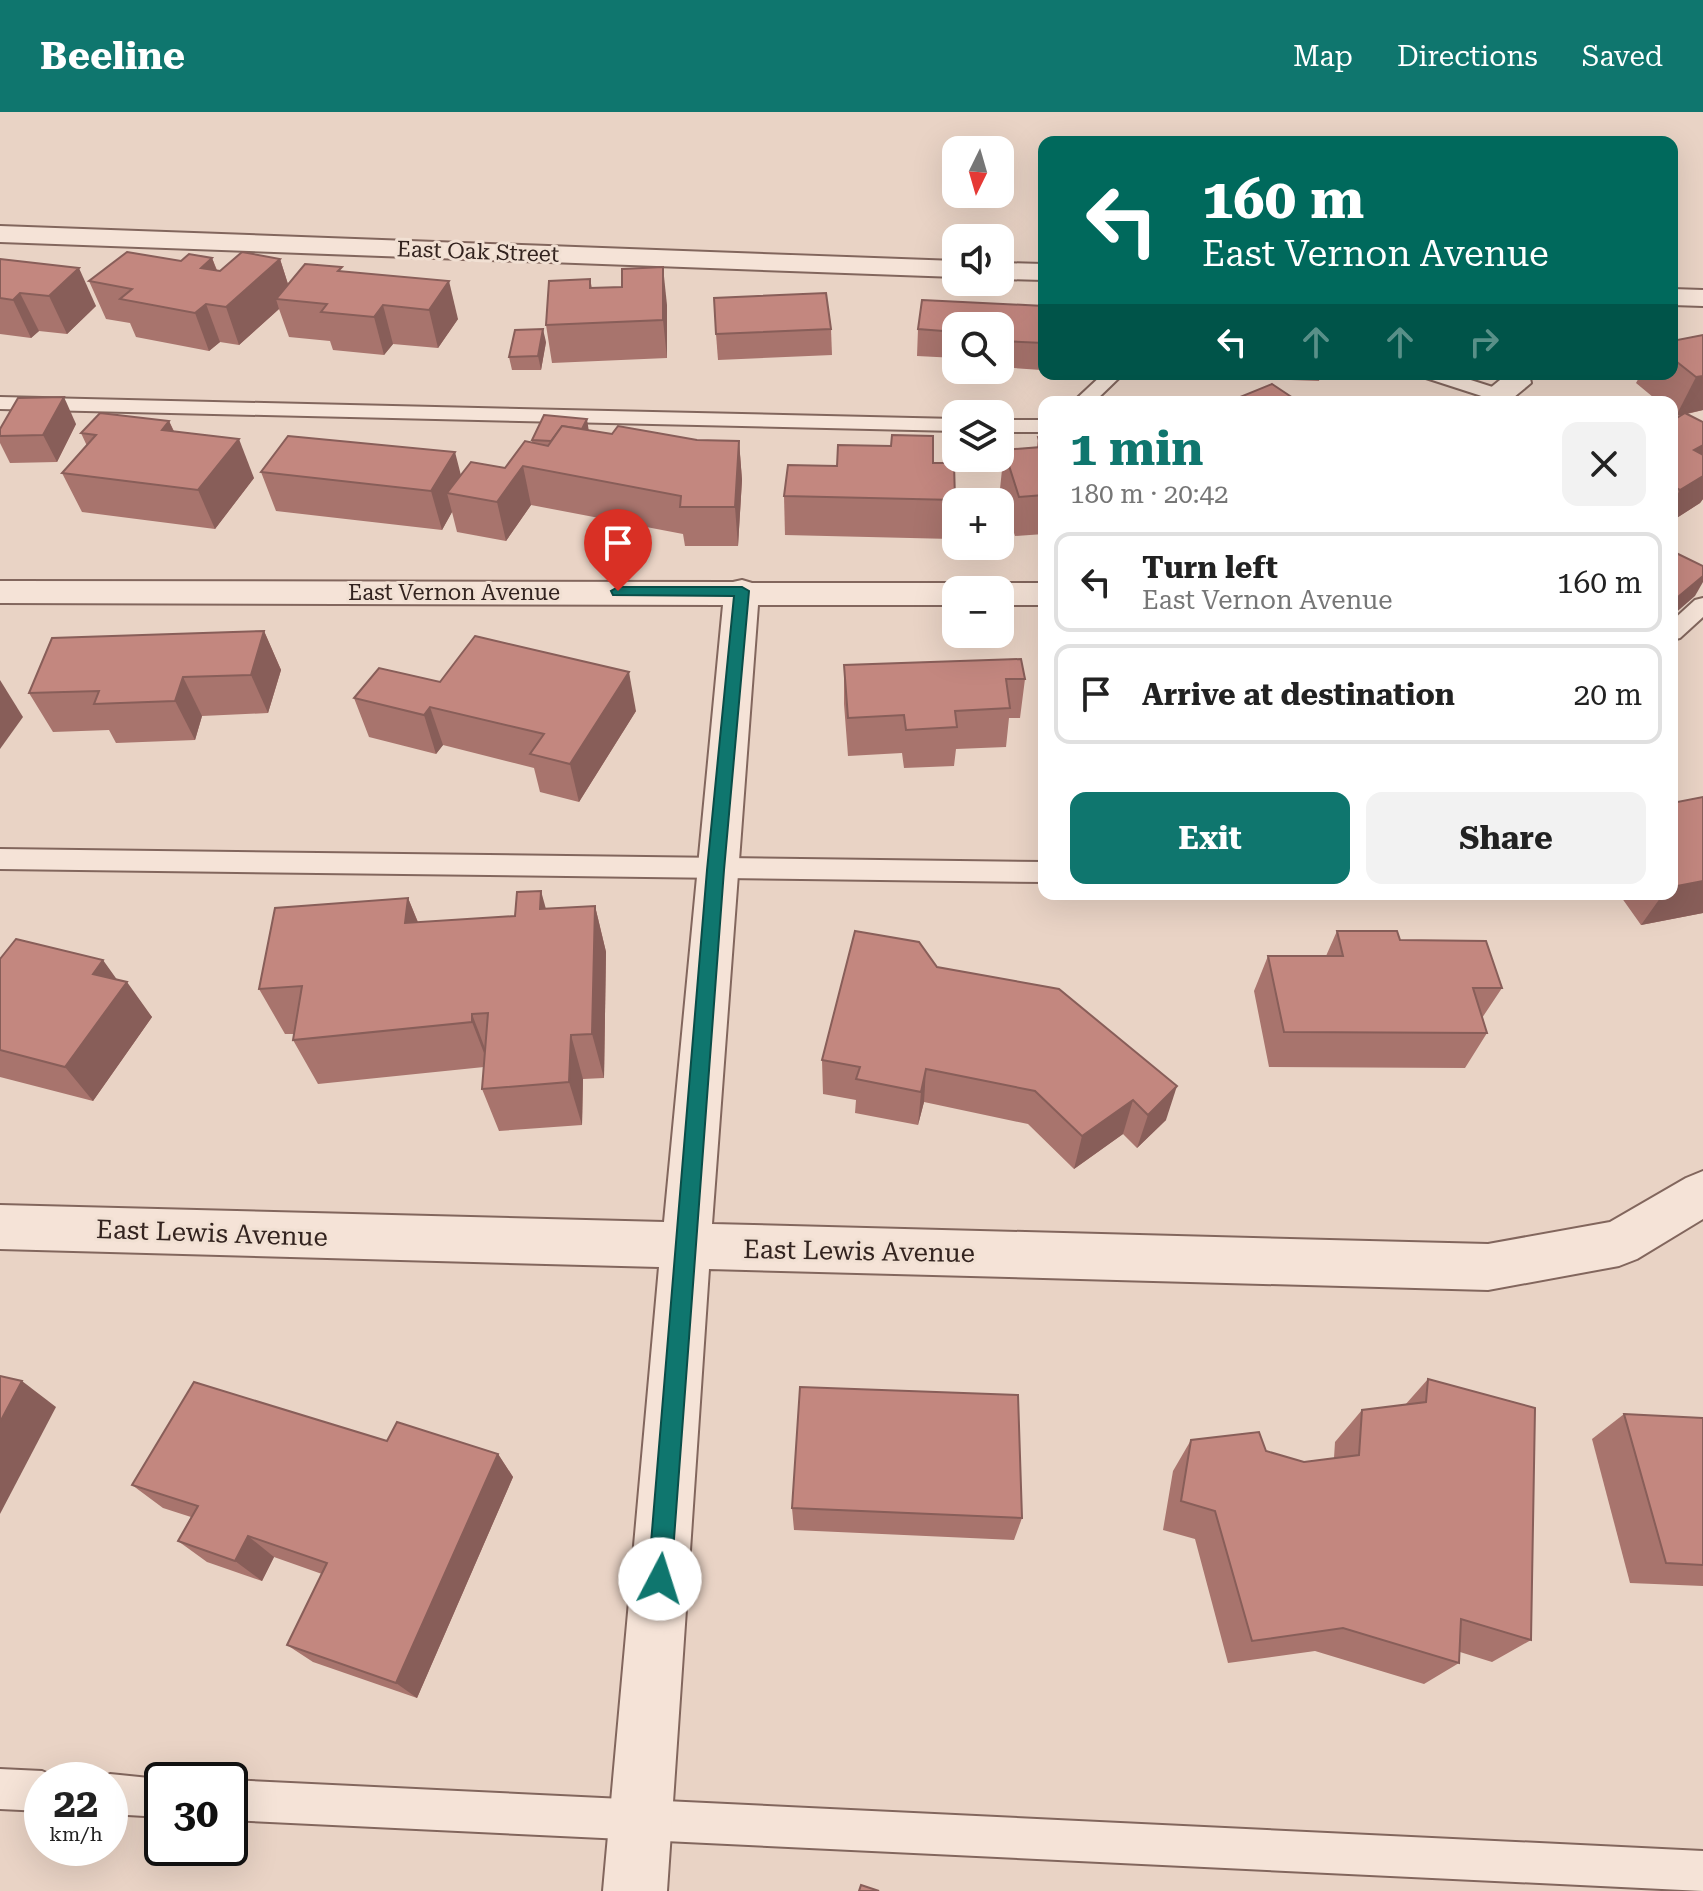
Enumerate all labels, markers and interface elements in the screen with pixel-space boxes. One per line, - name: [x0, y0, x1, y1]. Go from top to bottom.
- text: Beeline: [40, 34, 185, 78]
- text: Map: [1293, 40, 1353, 73]
- text: Directions: [1397, 40, 1538, 73]
- text: Saved: [1582, 40, 1663, 73]
- north arrow: [942, 136, 1014, 208]
- map controls: [942, 136, 1014, 648]
- text: 160 m: [1202, 166, 1364, 232]
- icon: left: [1070, 168, 1174, 272]
- button: sound: [942, 224, 1014, 296]
- text: East Vernon Avenue: [1202, 233, 1549, 275]
- street label: East Oak Street: [396, 236, 560, 267]
- button: search: [942, 312, 1014, 384]
- icon: left: [1210, 320, 1254, 364]
- icon: ahead: [1294, 320, 1338, 364]
- icon: ahead: [1378, 320, 1422, 364]
- icon: right: [1462, 320, 1506, 364]
- button: layers: [942, 400, 1014, 472]
- text: 1 min: [1070, 421, 1203, 477]
- button: close: [1562, 422, 1646, 506]
- text: 180 m · 20:42: [1070, 479, 1229, 509]
- button: +: [942, 488, 1014, 560]
- pin: [584, 509, 652, 591]
- icon: arrive: [596, 521, 640, 565]
- text: Turn left: [1142, 550, 1278, 585]
- icon: left: [1074, 560, 1118, 604]
- text: 160 m: [1557, 565, 1642, 600]
- button: −: [942, 576, 1014, 648]
- street label: East Vernon Avenue: [348, 580, 560, 605]
- text: East Vernon Avenue: [1142, 585, 1393, 615]
- icon: arrive: [1074, 672, 1118, 716]
- text: Arrive at destination: [1142, 677, 1455, 712]
- text: 20 m: [1573, 677, 1642, 712]
- button: Exit: [1070, 792, 1350, 884]
- button: Share: [1366, 792, 1646, 884]
- street label: East Lewis Avenue: [96, 1214, 328, 1252]
- street label: East Lewis Avenue: [743, 1234, 975, 1268]
- position arrow: [618, 1537, 702, 1621]
- speed limit sign: 30: [144, 1762, 248, 1866]
- text: 22: [54, 1780, 98, 1827]
- text: km/h: [49, 1822, 103, 1846]

